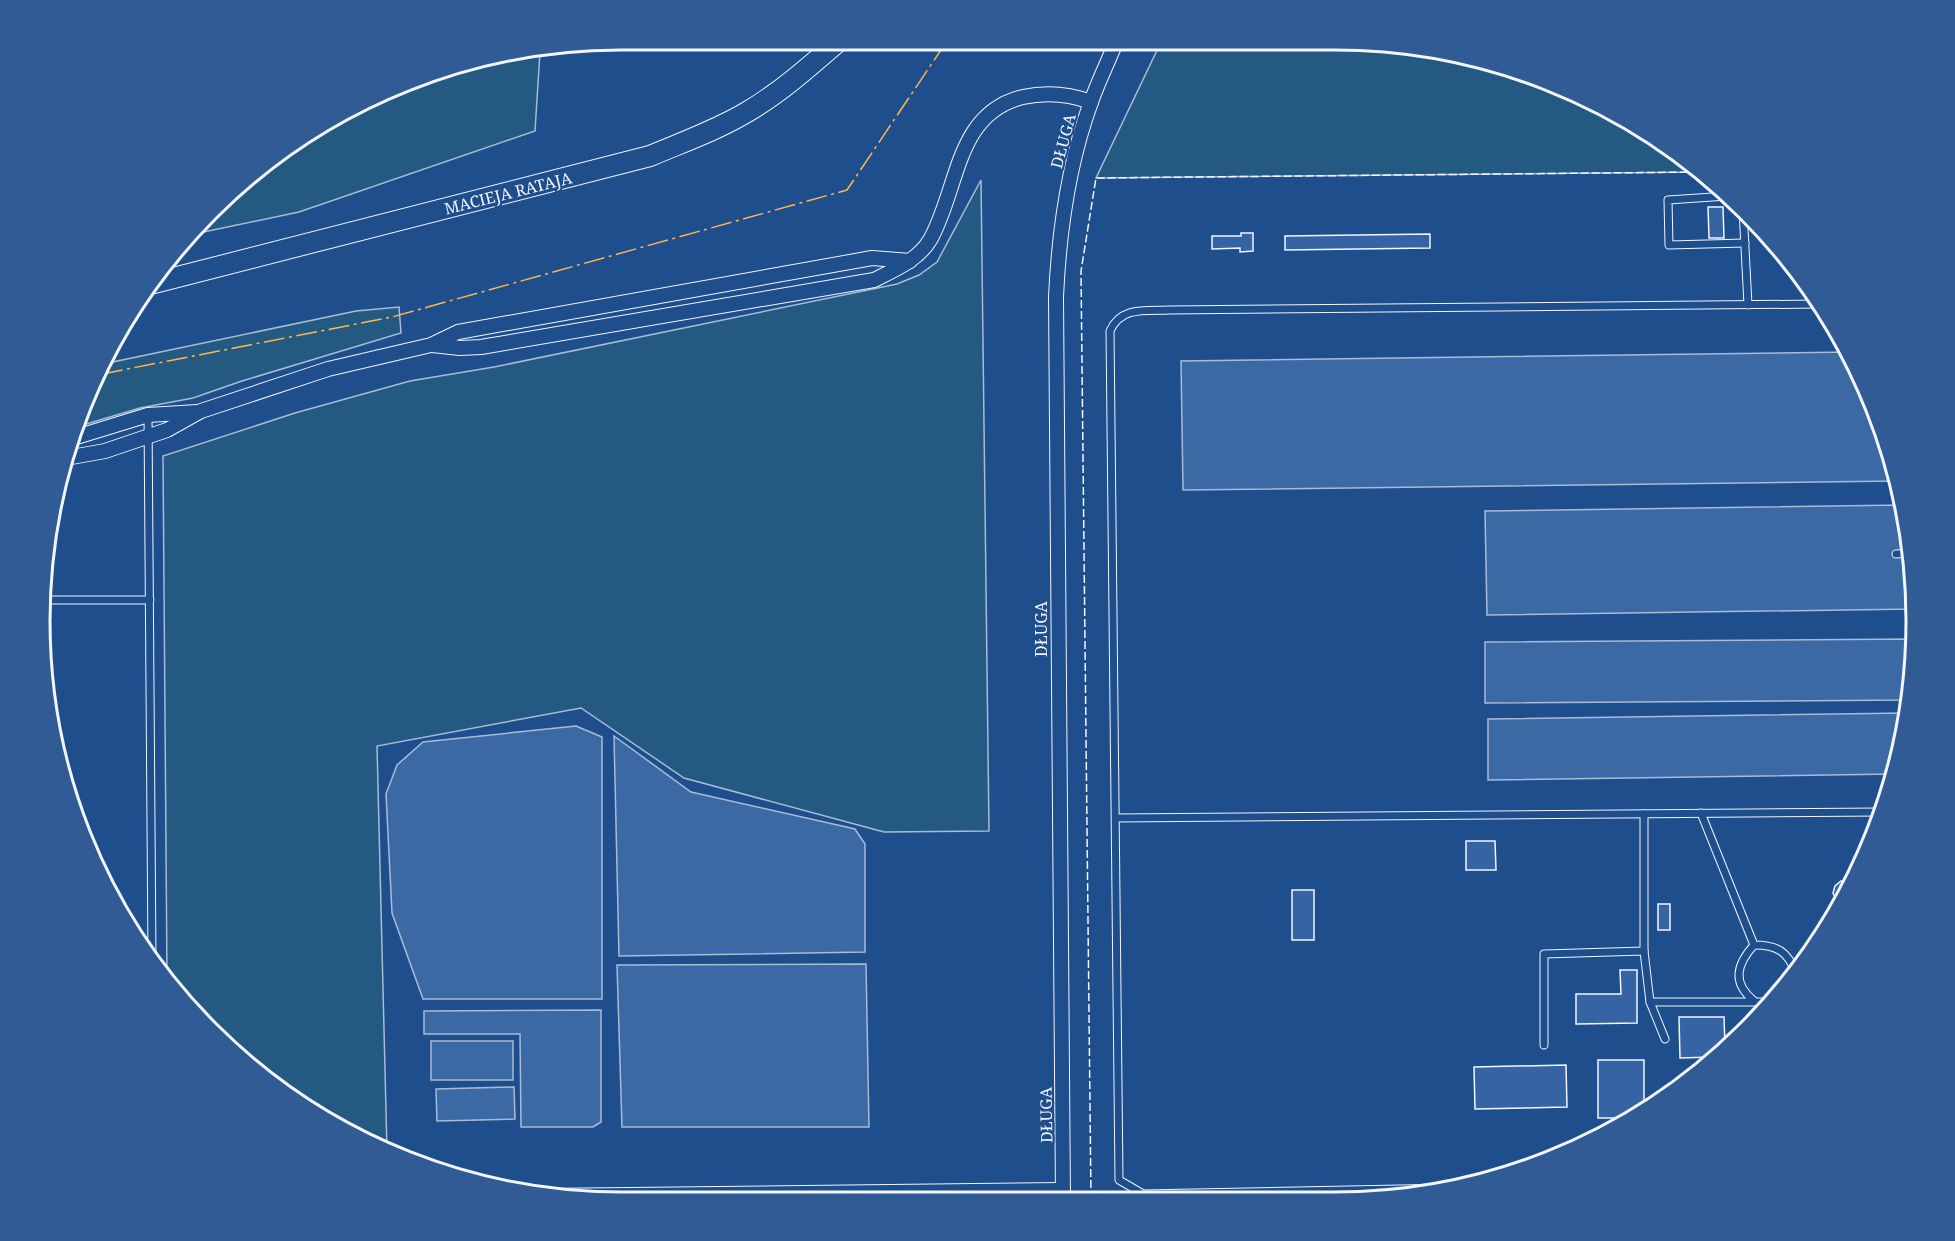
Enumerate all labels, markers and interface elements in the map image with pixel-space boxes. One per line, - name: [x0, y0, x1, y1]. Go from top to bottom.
- street label: DŁUGA: [1045, 111, 1081, 171]
- street label: MACIEJA RATAJA: [442, 166, 575, 219]
- street label: DŁUGA: [1030, 600, 1052, 657]
- street label: DŁUGA: [1035, 1086, 1057, 1143]

